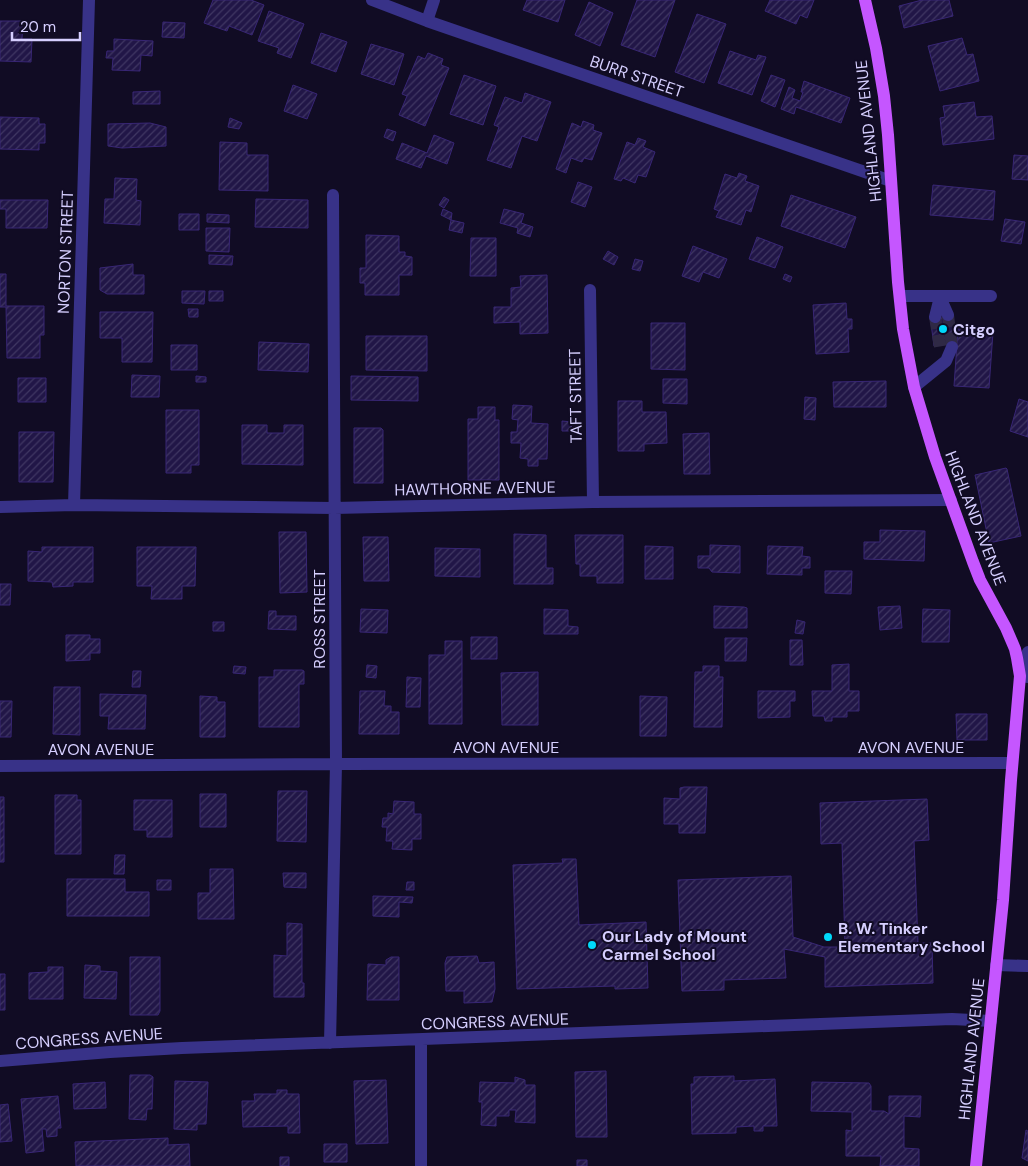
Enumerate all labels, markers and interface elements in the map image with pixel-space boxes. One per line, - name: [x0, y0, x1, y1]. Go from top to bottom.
- scale bar: [12, 10, 80, 42]
- text: 20 m: [20, 17, 56, 37]
- street label: BURR STREET: [587, 51, 687, 102]
- street label: HIGHLAND AVENUE: [851, 59, 886, 203]
- street label: NORTON STREET: [53, 190, 78, 314]
- place label: Citgo: [953, 319, 995, 340]
- marker: Citgo: [937, 323, 949, 335]
- street label: TAFT STREET: [564, 348, 587, 444]
- street label: HIGHLAND AVENUE: [940, 448, 1011, 588]
- street label: HAWTHORNE AVENUE: [394, 477, 556, 500]
- street label: ROSS STREET: [309, 569, 330, 669]
- street label: AVON AVENUE: [453, 737, 559, 758]
- street label: AVON AVENUE: [858, 737, 964, 758]
- street label: AVON AVENUE: [48, 739, 154, 760]
- place label: B. W. Tinker Elementary School: [838, 918, 985, 957]
- place label: Our Lady of Mount Carmel School: [602, 926, 747, 965]
- marker: B. W. Tinker Elementary School: [822, 931, 834, 943]
- marker: Our Lady of Mount Carmel School: [586, 939, 598, 951]
- street label: HIGHLAND AVENUE: [954, 977, 989, 1121]
- street label: CONGRESS AVENUE: [421, 1008, 569, 1035]
- street label: CONGRESS AVENUE: [15, 1023, 163, 1054]

